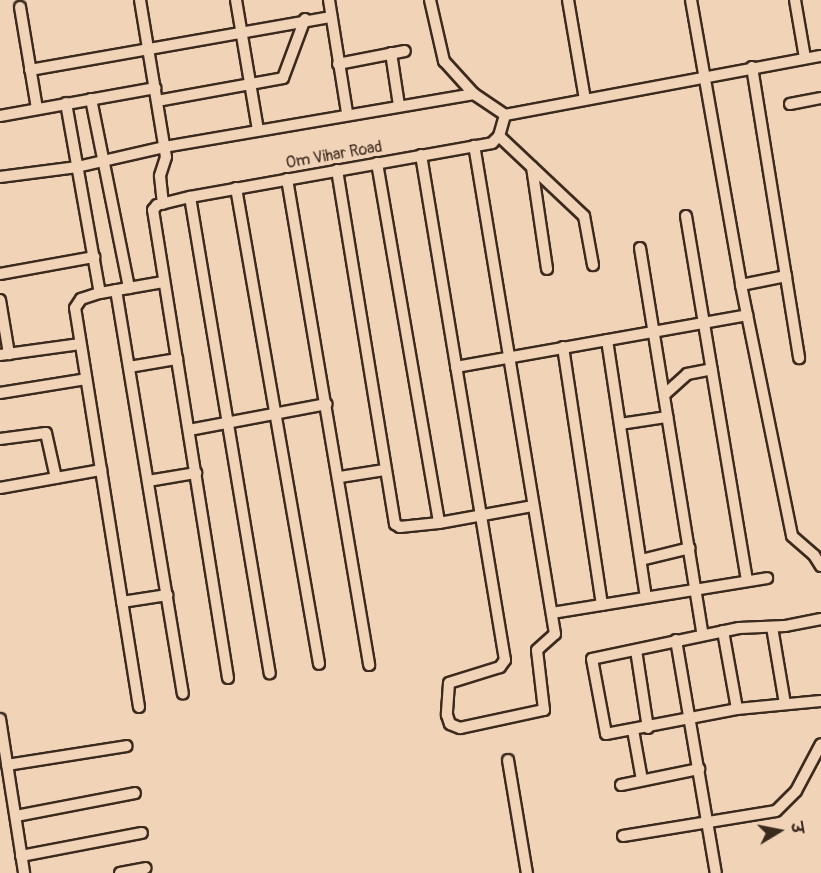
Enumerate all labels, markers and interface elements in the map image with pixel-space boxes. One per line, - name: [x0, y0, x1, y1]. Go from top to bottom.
- street label: Om Vihar Road: [284, 137, 384, 173]
- north arrow: [749, 801, 809, 861]
- text: उ: [786, 821, 807, 835]

